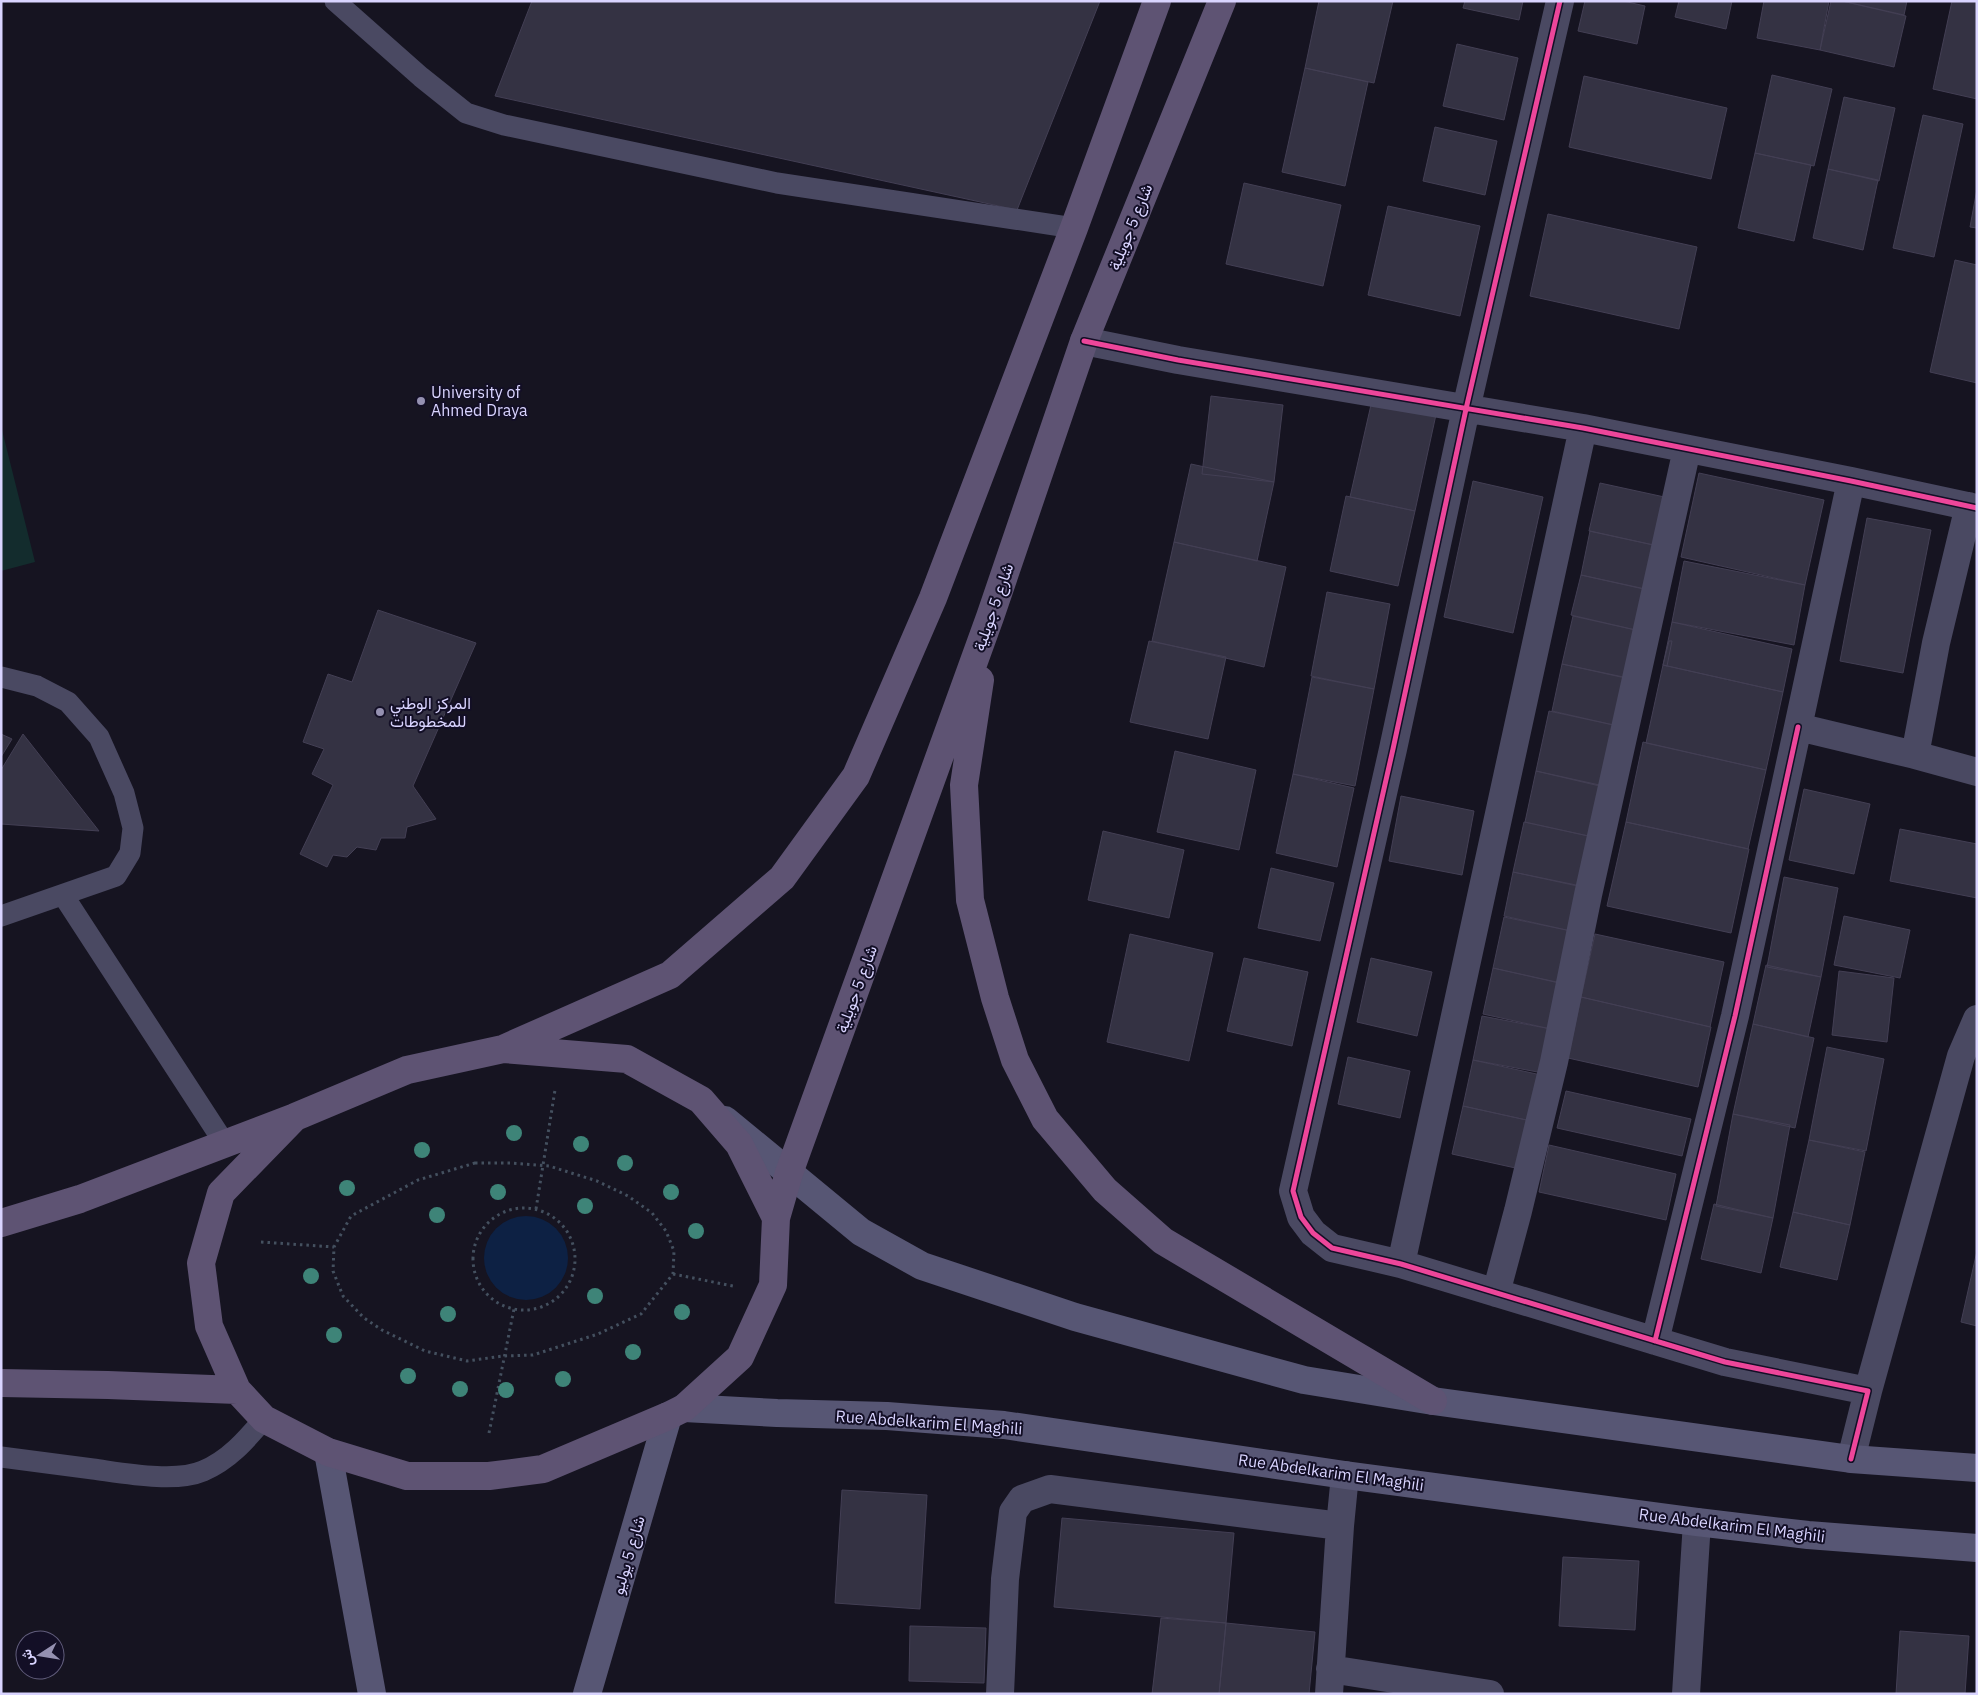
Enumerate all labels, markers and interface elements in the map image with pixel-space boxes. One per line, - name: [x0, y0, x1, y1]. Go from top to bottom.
- street label: شارع 5 جويلية: [1104, 181, 1158, 274]
- place label: University of Ahmed Draya: [431, 382, 528, 420]
- marker: University of Ahmed Draya: [415, 395, 427, 407]
- street label: شارع 5 جويلية: [969, 561, 1019, 654]
- place label: المركز الوطني للمخطوطات: [390, 693, 471, 732]
- marker: المركز الوطني للمخطوطات: [374, 706, 386, 718]
- street label: شارع 5 جويلية: [831, 943, 883, 1036]
- street label: Rue Abdelkarim El Maghili: [835, 1405, 1023, 1439]
- street label: Rue Abdelkarim El Maghili: [1237, 1449, 1425, 1495]
- street label: Rue Abdelkarim El Maghili: [1638, 1504, 1826, 1546]
- street label: شارع 5 يوليو: [607, 1513, 651, 1597]
- north arrow: [15, 1630, 65, 1680]
- text: ش: [17, 1647, 38, 1668]

